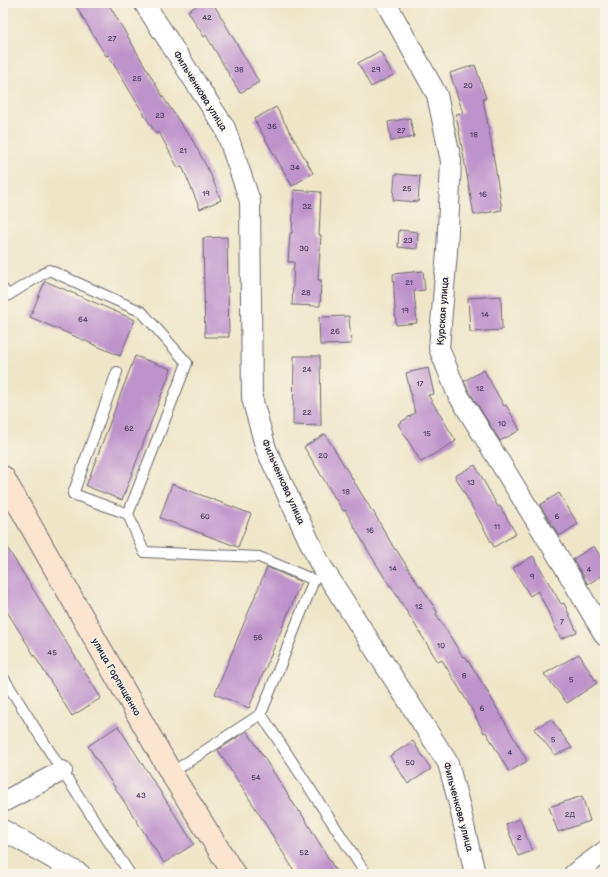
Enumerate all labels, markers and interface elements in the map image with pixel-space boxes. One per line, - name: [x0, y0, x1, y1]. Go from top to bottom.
- house number: 42: [202, 13, 212, 22]
- house number: 27: [108, 34, 116, 43]
- street label: Фильченкова улица: [170, 49, 230, 133]
- house number: 38: [234, 65, 244, 74]
- house number: 29: [371, 65, 381, 74]
- house number: 25: [132, 74, 142, 83]
- house number: 20: [463, 81, 473, 90]
- house number: 23: [155, 111, 165, 120]
- house number: 36: [267, 122, 277, 131]
- house number: 27: [397, 126, 405, 135]
- house number: 18: [470, 130, 478, 139]
- house number: 21: [179, 146, 187, 155]
- house number: 34: [290, 163, 300, 172]
- house number: 25: [402, 184, 412, 193]
- house number: 19: [202, 189, 210, 198]
- house number: 16: [479, 190, 487, 199]
- house number: 32: [302, 202, 312, 211]
- house number: 23: [403, 236, 413, 245]
- house number: 30: [299, 244, 309, 253]
- street label: Курская улица: [435, 276, 451, 346]
- house number: 21: [405, 278, 413, 287]
- house number: 28: [301, 288, 311, 297]
- house number: 19: [401, 306, 409, 315]
- house number: 14: [481, 310, 489, 319]
- house number: 64: [78, 315, 88, 324]
- house number: 26: [330, 327, 340, 336]
- house number: 24: [302, 365, 312, 374]
- house number: 17: [416, 379, 424, 388]
- house number: 12: [476, 384, 484, 393]
- house number: 22: [302, 408, 312, 417]
- house number: 10: [498, 419, 506, 428]
- house number: 62: [124, 424, 134, 433]
- house number: 15: [423, 429, 431, 438]
- street label: Фильченкова улица: [259, 437, 307, 527]
- house number: 20: [318, 451, 328, 460]
- house number: 13: [467, 478, 475, 487]
- house number: 18: [342, 487, 350, 496]
- house number: 60: [200, 512, 210, 521]
- house number: 6: [555, 512, 560, 521]
- house number: 11: [494, 522, 500, 531]
- house number: 16: [366, 526, 374, 535]
- house number: 14: [389, 564, 397, 573]
- house number: 4: [587, 565, 592, 574]
- house number: 9: [530, 572, 535, 581]
- house number: 12: [415, 602, 423, 611]
- house number: 7: [560, 617, 564, 626]
- house number: 56: [253, 633, 263, 642]
- street label: улица Горпищенко: [89, 636, 143, 718]
- house number: 10: [437, 641, 445, 650]
- house number: 45: [47, 648, 57, 657]
- house number: 8: [462, 671, 467, 680]
- house number: 5: [569, 675, 574, 684]
- house number: 6: [480, 704, 485, 713]
- house number: 5: [551, 735, 556, 744]
- house number: 4: [508, 748, 513, 757]
- house number: 50: [405, 758, 415, 767]
- street label: Фильченкова улица: [440, 761, 476, 853]
- house number: 54: [251, 773, 261, 782]
- house number: 43: [136, 791, 146, 800]
- house number: 2Д: [565, 810, 576, 819]
- house number: 2: [517, 833, 522, 842]
- house number: 52: [299, 848, 309, 857]

